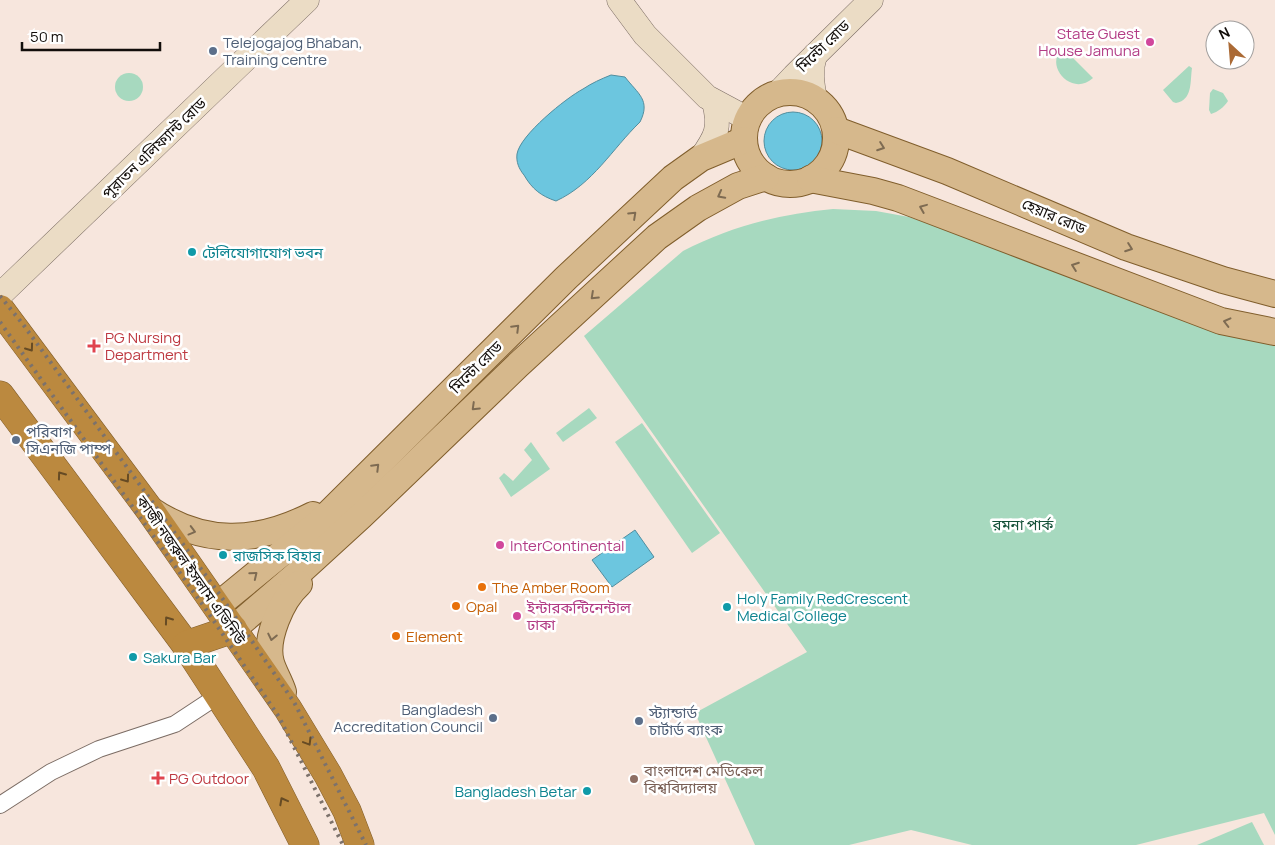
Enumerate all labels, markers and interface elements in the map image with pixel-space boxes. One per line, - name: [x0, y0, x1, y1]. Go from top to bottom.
- street label: মিন্টো রোড: [791, 15, 854, 77]
- scale bar: [22, 20, 160, 52]
- north arrow: [1205, 20, 1255, 70]
- text: N: [1215, 22, 1233, 44]
- place label: State Guest House Jamuna: [1038, 23, 1140, 61]
- text: 50 m: [30, 26, 64, 47]
- place label: Telejogajog Bhaban, Training centre: [223, 32, 363, 70]
- marker: State Guest House Jamuna: [1144, 36, 1156, 48]
- marker: Telejogajog Bhaban, Training centre: [207, 45, 219, 57]
- street label: পুরাতন এলিফ্যান্ট রোড: [97, 93, 211, 203]
- one-way arrow: [877, 141, 885, 151]
- one-way arrow: [717, 189, 726, 199]
- street label: হেয়ার রোড: [1019, 193, 1090, 239]
- one-way arrow: [919, 204, 928, 214]
- one-way arrow: [627, 212, 636, 221]
- place label: টেলিযোগাযোগ ভবন: [202, 242, 324, 263]
- one-way arrow: [1124, 242, 1133, 252]
- marker: টেলিযোগাযোগ ভবন: [186, 246, 198, 258]
- one-way arrow: [1071, 262, 1080, 272]
- one-way arrow: [590, 290, 599, 299]
- one-way arrow: [1223, 317, 1232, 328]
- one-way arrow: [510, 325, 519, 334]
- place label: PG Nursing Department: [105, 327, 188, 365]
- street label: মিন্টো রোড: [444, 336, 507, 399]
- marker: PG Nursing Department: [87, 339, 101, 353]
- one-way arrow: [24, 342, 33, 352]
- one-way arrow: [472, 401, 481, 410]
- place label: পরিবাগ সিএনজি পাম্প: [25, 421, 112, 459]
- marker: পরিবাগ সিএনজি পাম্প: [10, 434, 22, 446]
- one-way arrow: [370, 464, 379, 473]
- one-way arrow: [58, 471, 67, 481]
- one-way arrow: [121, 473, 129, 482]
- street label: কাজী নজরুল ইসলাম এভিনিউ: [131, 490, 251, 649]
- park label: রমনা পার্ক: [992, 514, 1054, 535]
- one-way arrow: [188, 525, 196, 535]
- place label: InterContinental: [510, 535, 624, 556]
- marker: InterContinental: [494, 539, 506, 551]
- place label: রাজসিক বিহার: [232, 545, 322, 566]
- marker: রাজসিক বিহার: [217, 549, 229, 561]
- one-way arrow: [249, 572, 258, 581]
- place label: The Amber Room: [492, 577, 610, 598]
- marker: The Amber Room: [476, 581, 488, 593]
- place label: Holy Family RedCrescent Medical College: [737, 588, 908, 626]
- place label: Opal: [466, 596, 498, 617]
- place label: ইন্টারকন্টিনেন্টাল ঢাকা: [526, 597, 632, 635]
- marker: Opal: [450, 600, 462, 612]
- marker: Holy Family RedCrescent Medical College: [721, 601, 733, 613]
- marker: ইন্টারকন্টিনেন্টাল ঢাকা: [511, 610, 523, 622]
- one-way arrow: [165, 617, 173, 626]
- place label: Element: [406, 626, 463, 647]
- marker: Element: [390, 630, 402, 642]
- one-way arrow: [268, 632, 278, 641]
- place label: Sakura Bar: [143, 647, 217, 668]
- marker: Sakura Bar: [127, 651, 139, 663]
- place label: Bangladesh Accreditation Council: [334, 699, 483, 737]
- place label: স্ট্যান্ডার্ড চার্টার্ড ব্যাংক: [648, 702, 723, 740]
- marker: Bangladesh Accreditation Council: [487, 712, 499, 724]
- marker: স্ট্যান্ডার্ড চার্টার্ড ব্যাংক: [633, 715, 645, 727]
- one-way arrow: [301, 737, 311, 746]
- place label: বাংলাদেশ মেডিকেল বিশ্ববিদ্যালয়: [643, 760, 764, 798]
- place label: PG Outdoor: [169, 768, 250, 789]
- marker: PG Outdoor: [151, 771, 165, 785]
- marker: বাংলাদেশ মেডিকেল বিশ্ববিদ্যালয়: [628, 773, 640, 785]
- place label: Bangladesh Betar: [455, 781, 578, 802]
- marker: Bangladesh Betar: [581, 785, 593, 797]
- one-way arrow: [279, 798, 289, 807]

